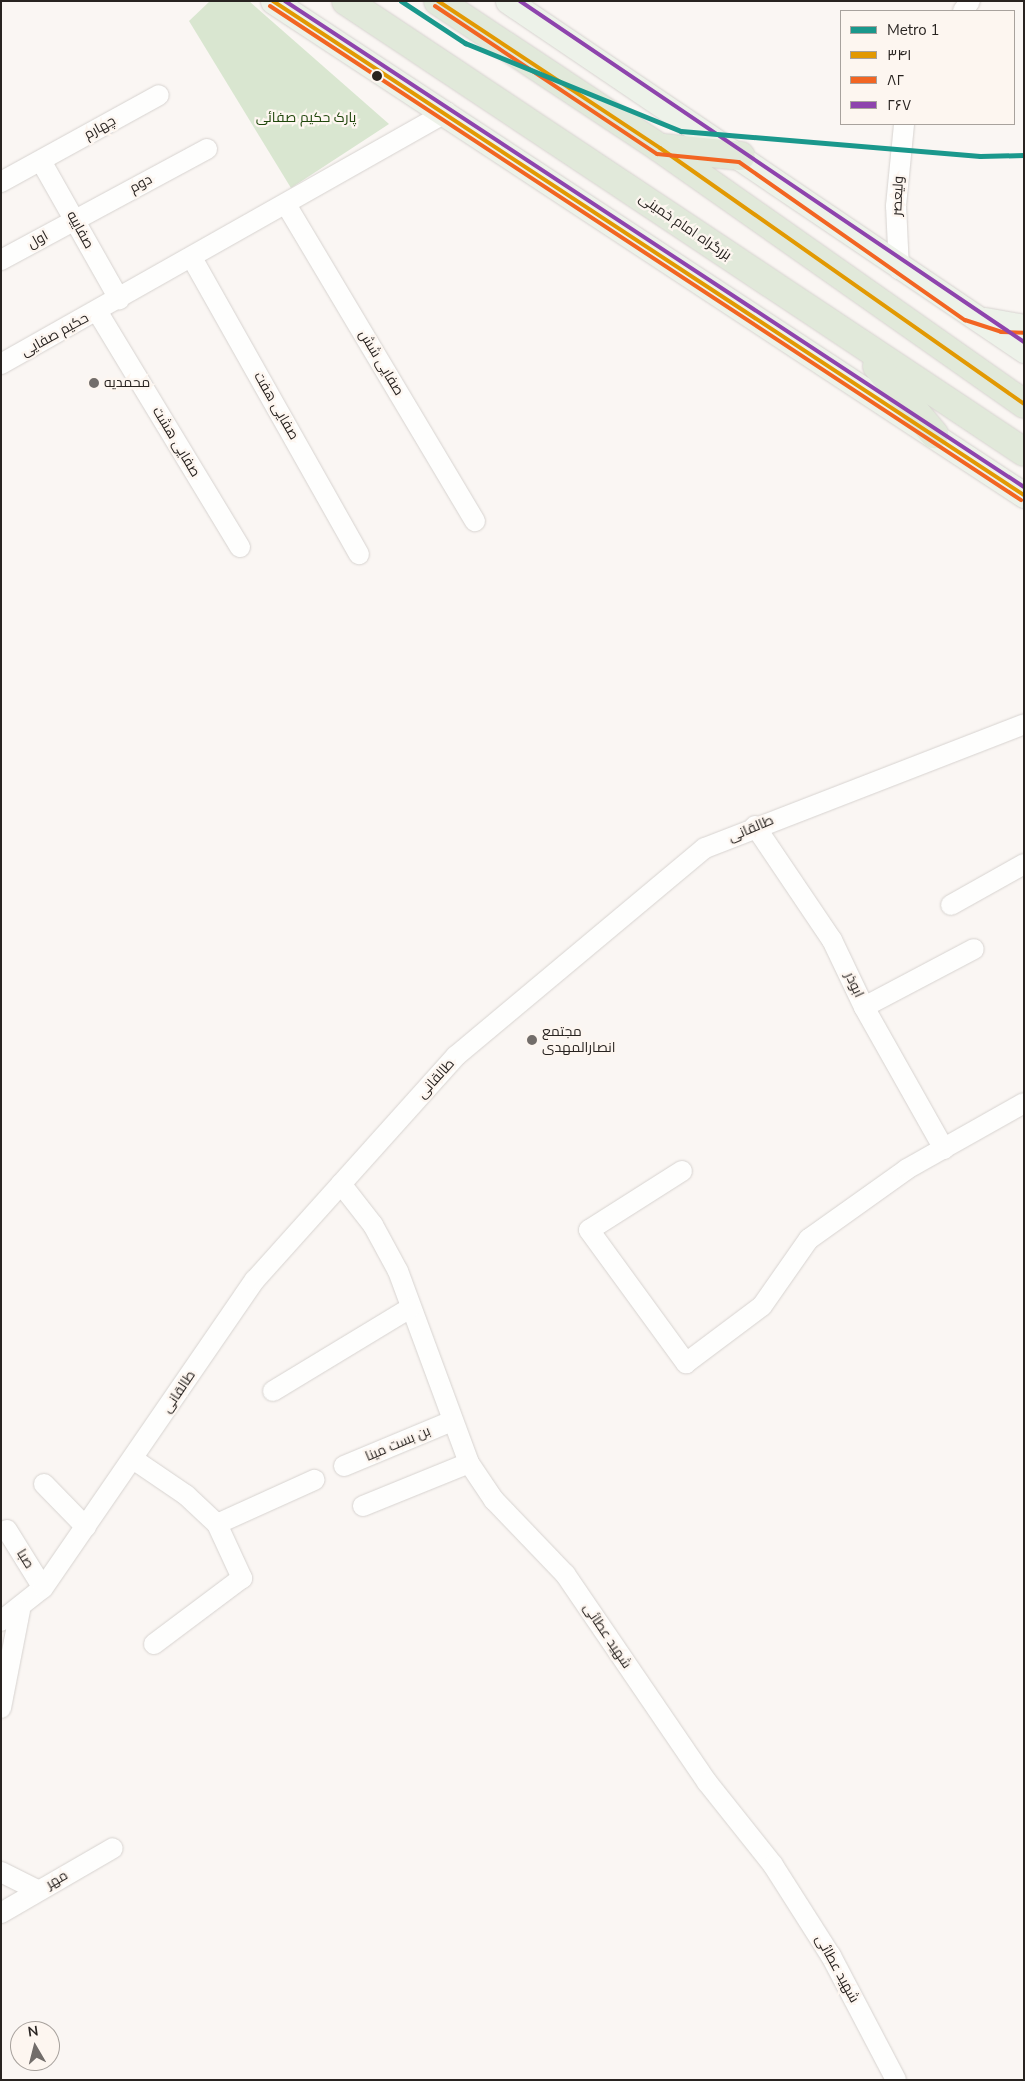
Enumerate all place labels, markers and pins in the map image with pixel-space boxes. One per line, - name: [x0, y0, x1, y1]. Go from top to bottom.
- unlabelled marker: [372, 71, 382, 81]
- place label: محمدیه: [104, 375, 150, 391]
- marker: محمدیه: [88, 377, 100, 389]
- place label: مجتمع انصارالمهدی: [542, 1024, 616, 1056]
- marker: مجتمع انصارالمهدی: [526, 1034, 538, 1046]

